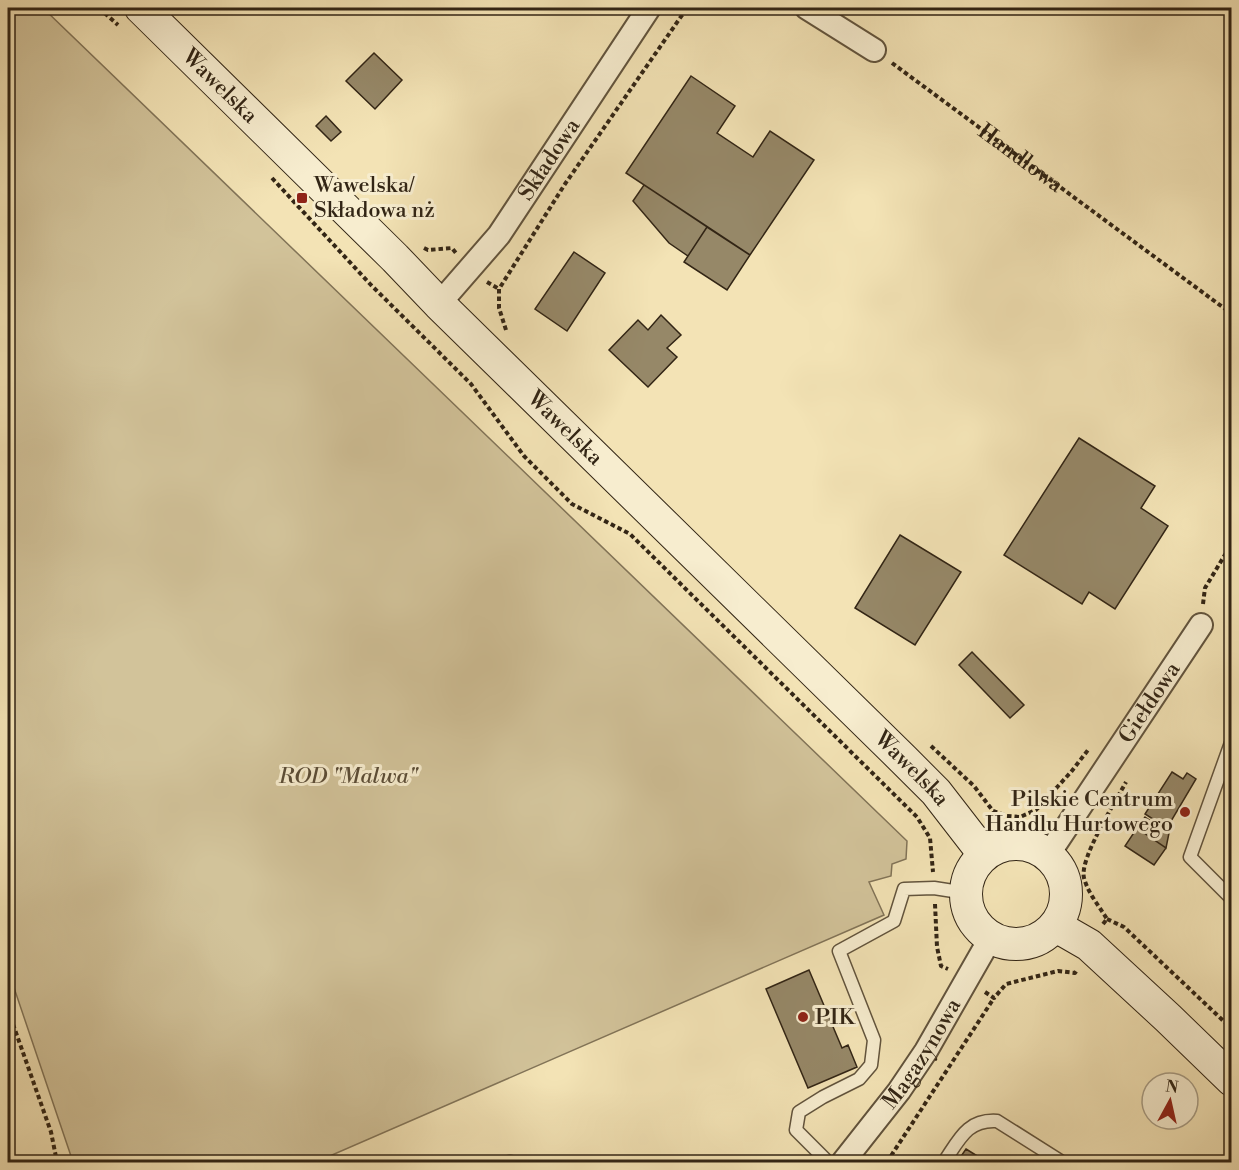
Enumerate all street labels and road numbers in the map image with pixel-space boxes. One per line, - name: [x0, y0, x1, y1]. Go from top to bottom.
- street label: Wawelska: [176, 42, 264, 129]
- street label: Składowa: [512, 113, 586, 206]
- street label: Handlowa: [973, 118, 1069, 199]
- street label: Wawelska: [521, 384, 609, 471]
- street label: Giełdowa: [1113, 656, 1187, 748]
- street label: Wawelska: [868, 724, 956, 812]
- street label: Magazynowa: [876, 993, 967, 1115]

